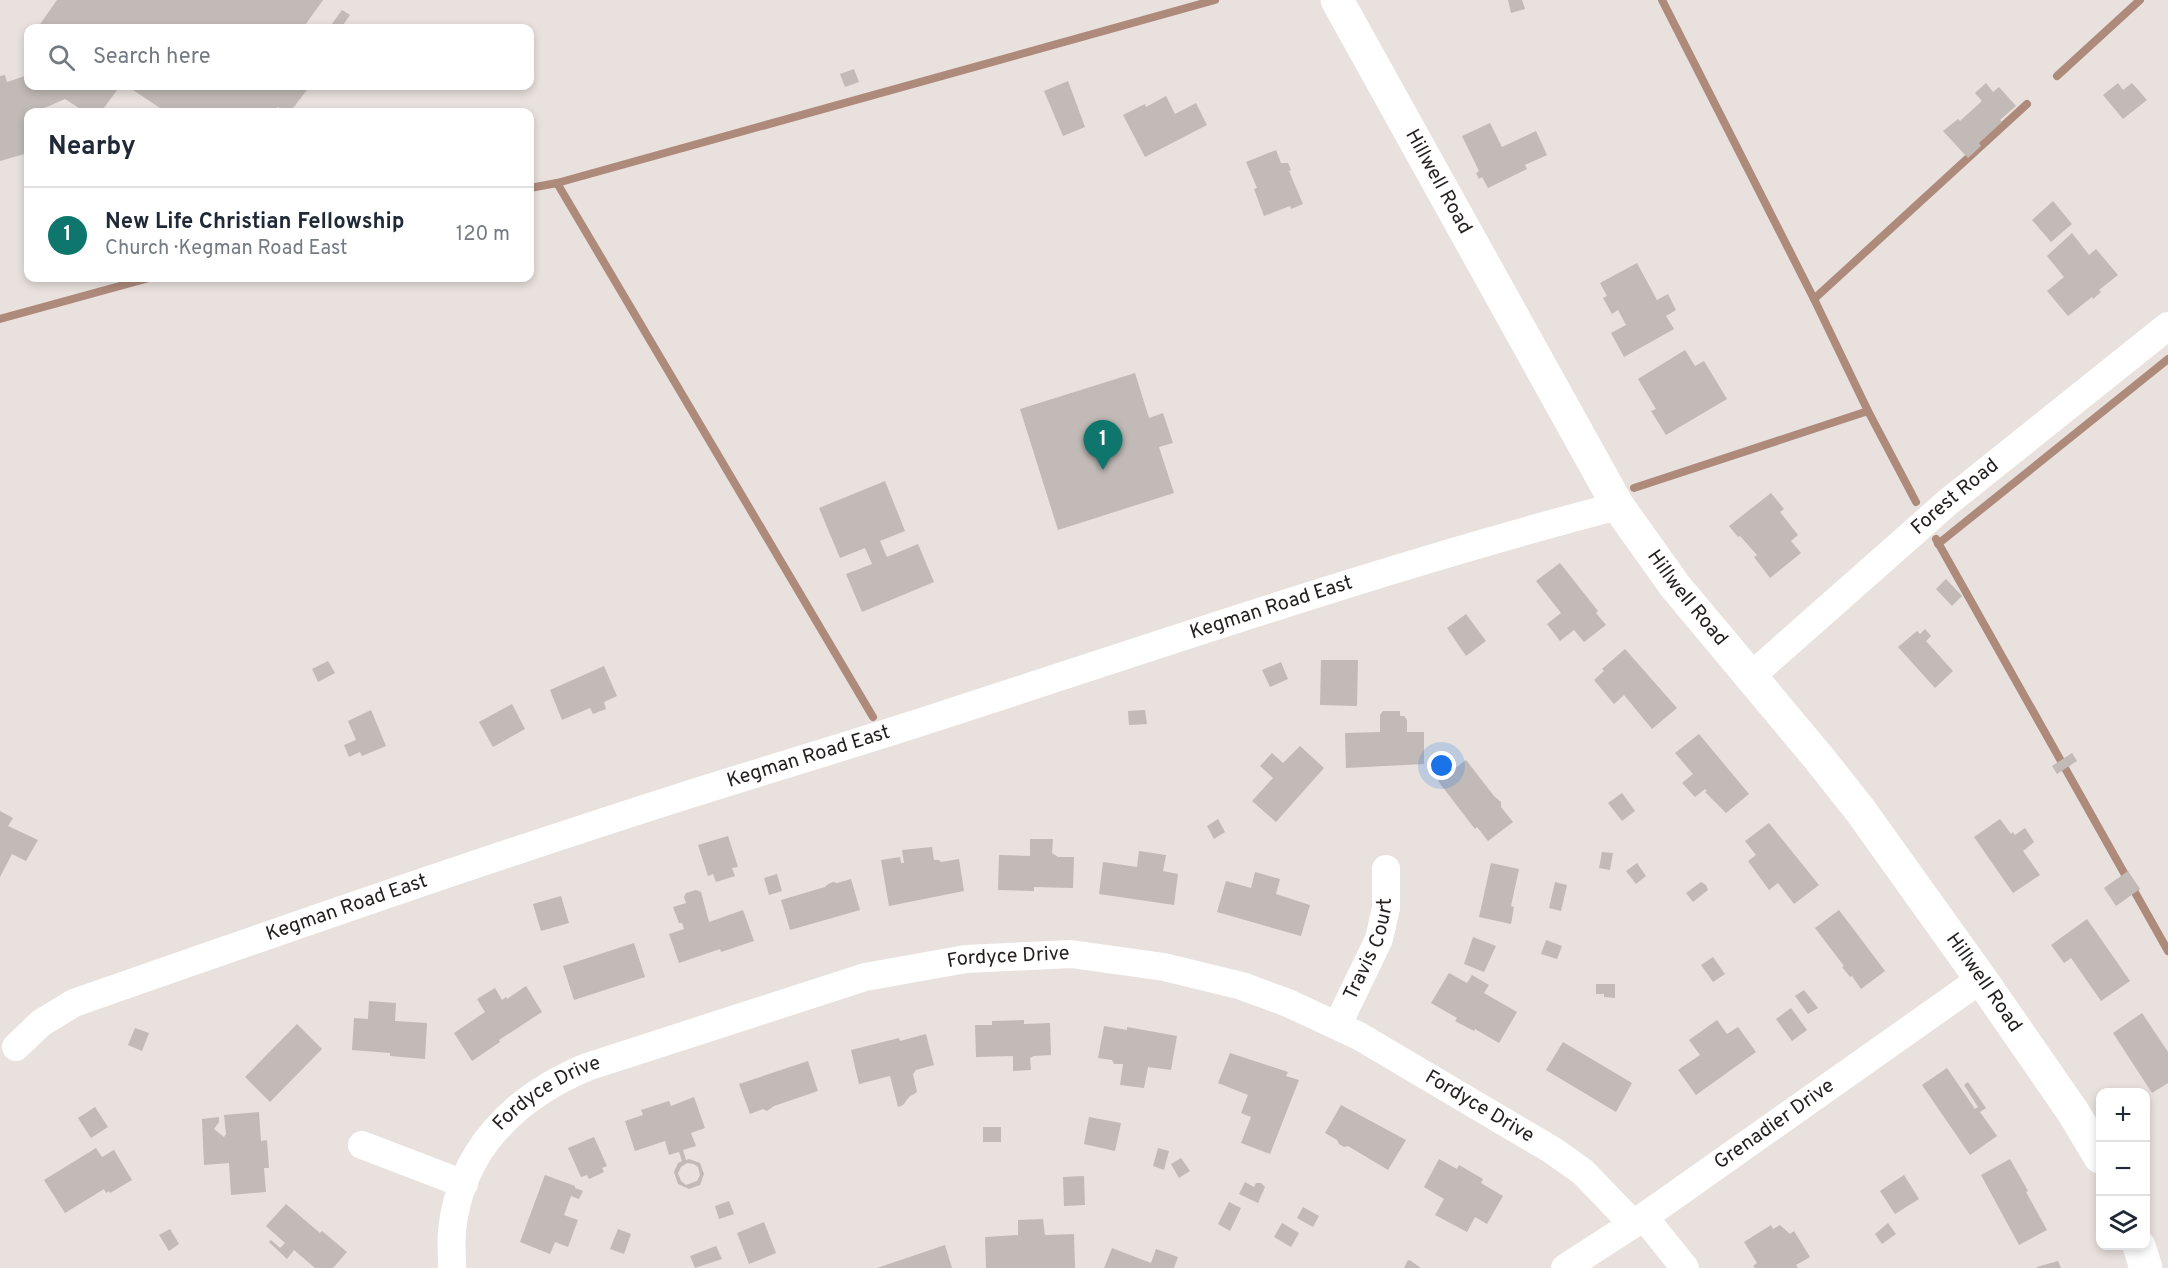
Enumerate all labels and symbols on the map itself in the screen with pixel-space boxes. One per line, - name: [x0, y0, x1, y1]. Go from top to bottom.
- street label: Hillwell Road: [1398, 125, 1478, 239]
- pin: 1: [1084, 420, 1122, 470]
- street label: Forest Road: [1906, 453, 2004, 541]
- street label: Hillwell Road: [1641, 545, 1733, 652]
- street label: Kegman Road East: [1187, 570, 1356, 646]
- street label: Kegman Road East: [724, 720, 893, 795]
- your location: [1427, 751, 1456, 780]
- street label: Kegman Road East: [263, 869, 431, 948]
- street label: Travis Court: [1338, 898, 1399, 1005]
- street label: Hillwell Road: [1939, 928, 2027, 1038]
- street label: Fordyce Drive: [945, 941, 1070, 975]
- street label: Fordyce Drive: [488, 1050, 604, 1137]
- street label: Fordyce Drive: [1420, 1065, 1539, 1149]
- street label: Grenadier Drive: [1709, 1073, 1840, 1176]

